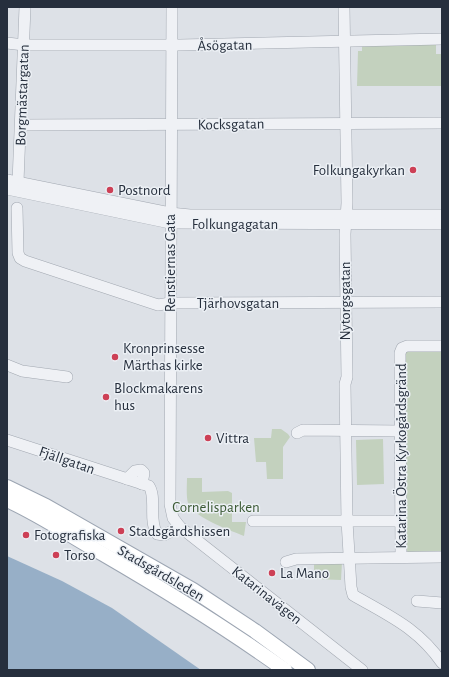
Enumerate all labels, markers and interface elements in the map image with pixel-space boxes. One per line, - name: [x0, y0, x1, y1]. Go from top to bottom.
- street label: Åsögatan: [197, 37, 253, 53]
- street label: Borgmästargatan: [13, 44, 32, 146]
- street label: Kocksgatan: [198, 116, 265, 133]
- place label: Folkungakyrkan: [313, 163, 405, 178]
- marker: Folkungakyrkan: [408, 165, 418, 175]
- place label: Postnord: [118, 183, 171, 198]
- marker: Postnord: [105, 185, 115, 195]
- street label: Renstiernas Gata: [163, 214, 178, 312]
- street label: Folkungagatan: [192, 217, 278, 232]
- street label: Nytorgsgatan: [338, 261, 353, 341]
- street label: Tjärhovsgatan: [197, 296, 279, 311]
- place label: Kronprinsesse Märthas kirke: [123, 341, 205, 373]
- marker: Kronprinsesse Märthas kirke: [110, 352, 120, 362]
- street label: Katarina Östra Kyrkogårdsgränd: [392, 363, 409, 549]
- place label: Blockmakarens hus: [114, 381, 203, 413]
- marker: Blockmakarens hus: [101, 392, 111, 402]
- place label: Vittra: [216, 431, 249, 446]
- marker: Vittra: [203, 433, 213, 443]
- street label: Fjällgatan: [37, 444, 97, 477]
- park label: Cornelisparken: [172, 500, 260, 515]
- place label: Stadsgårdshissen: [129, 524, 230, 539]
- marker: Stadsgårdshissen: [116, 526, 126, 536]
- place label: Fotografiska: [34, 528, 105, 543]
- marker: Fotografiska: [21, 530, 31, 540]
- street label: Stadsgårdsleden: [115, 543, 207, 604]
- place label: Torso: [64, 548, 95, 563]
- marker: Torso: [51, 550, 61, 560]
- street label: Katarinavägen: [229, 563, 305, 627]
- place label: La Mano: [280, 566, 329, 581]
- marker: La Mano: [267, 568, 277, 578]

